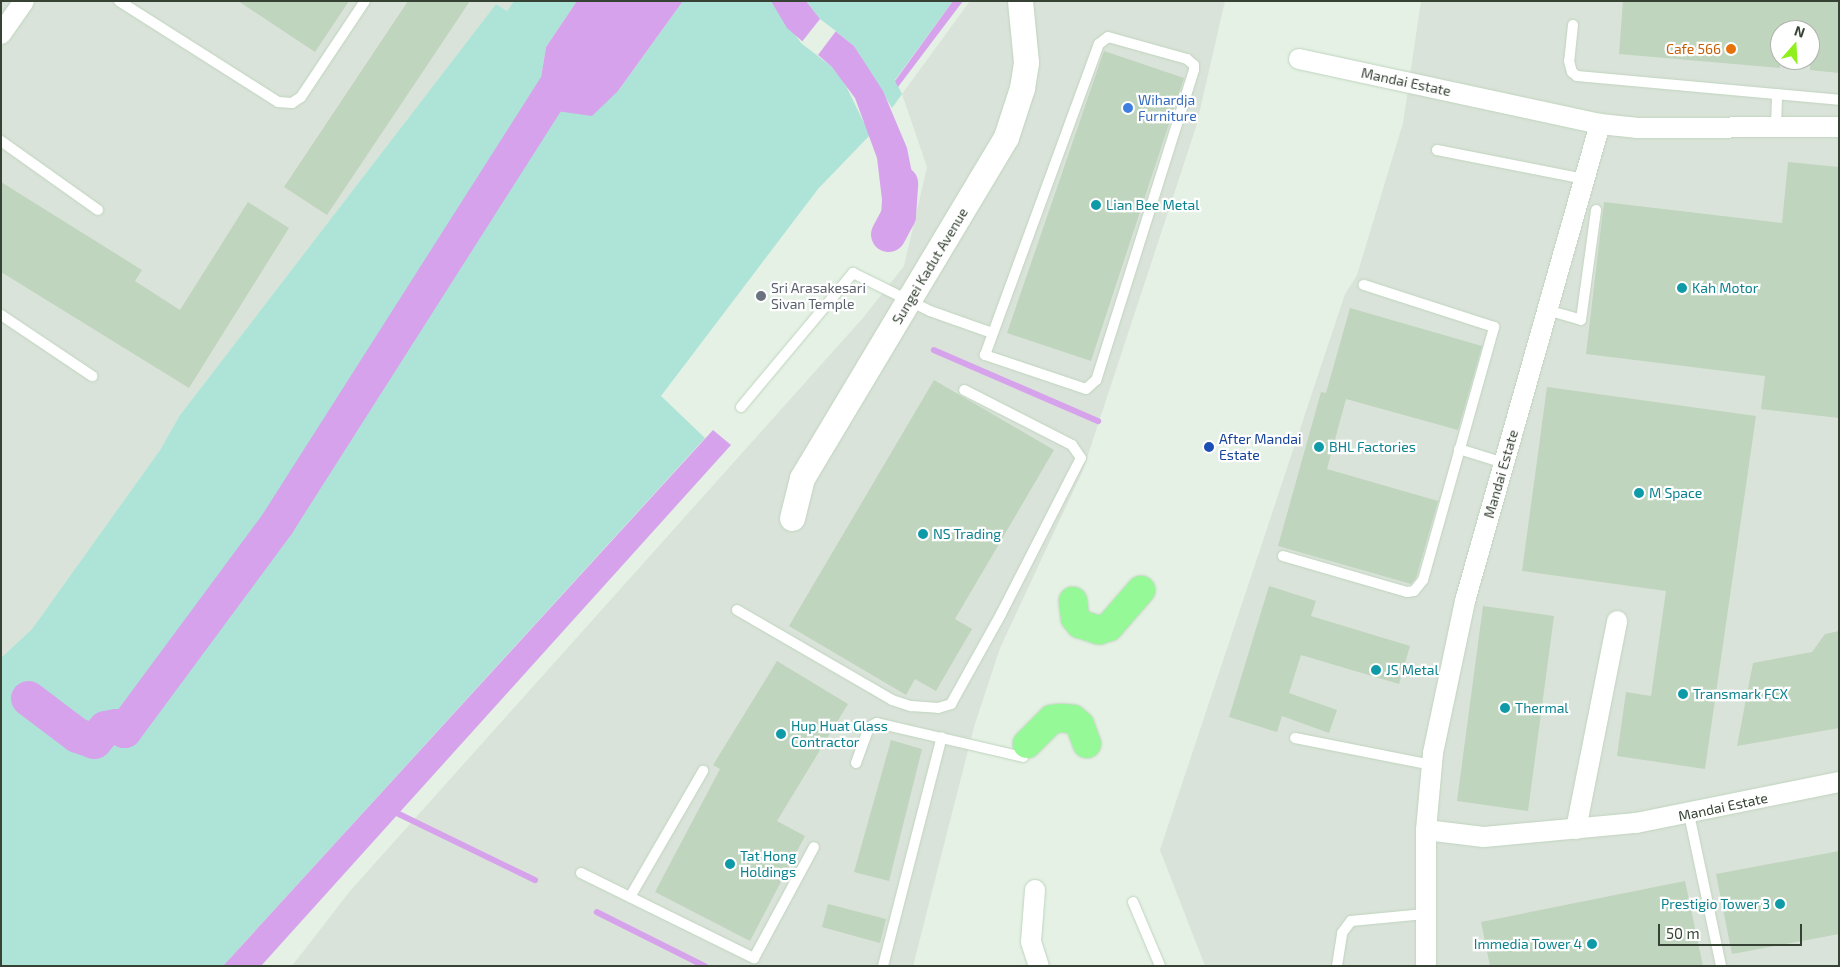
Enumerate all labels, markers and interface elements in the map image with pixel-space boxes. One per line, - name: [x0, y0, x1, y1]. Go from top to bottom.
- north arrow: [1770, 20, 1820, 70]
- text: N: [1792, 22, 1807, 41]
- place label: Cafe 566: [1666, 41, 1721, 57]
- marker: Cafe 566: [1725, 43, 1737, 55]
- street label: Mandai Estate: [1360, 64, 1452, 100]
- place label: Wihardja Furniture: [1138, 92, 1197, 124]
- marker: Wihardja Furniture: [1122, 102, 1134, 114]
- place label: Lian Bee Metal: [1106, 197, 1199, 213]
- marker: Lian Bee Metal: [1090, 199, 1102, 211]
- street label: Sungei Kadut Avenue: [889, 205, 971, 327]
- place label: Sri Arasakesari Sivan Temple: [771, 280, 866, 312]
- place label: Kah Motor: [1692, 280, 1758, 296]
- marker: Kah Motor: [1676, 282, 1688, 294]
- marker: Sri Arasakesari Sivan Temple: [755, 290, 767, 302]
- street label: Mandai Estate: [1480, 428, 1522, 520]
- place label: After Mandai Estate: [1219, 431, 1302, 464]
- place label: BHL Factories: [1329, 439, 1416, 455]
- marker: After Mandai Estate: [1203, 441, 1215, 453]
- marker: BHL Factories: [1313, 441, 1325, 453]
- place label: M Space: [1649, 485, 1702, 501]
- marker: M Space: [1633, 487, 1645, 499]
- place label: NS Trading: [933, 526, 1001, 542]
- marker: NS Trading: [917, 528, 929, 540]
- place label: JS Metal: [1386, 662, 1439, 678]
- marker: JS Metal: [1370, 664, 1382, 676]
- place label: Transmark FCX: [1693, 686, 1788, 702]
- marker: Transmark FCX: [1677, 688, 1689, 700]
- place label: Thermal: [1515, 700, 1569, 716]
- marker: Thermal: [1499, 702, 1511, 714]
- place label: Hup Huat Glass Contractor: [791, 718, 888, 750]
- marker: Hup Huat Glass Contractor: [775, 728, 787, 740]
- street label: Mandai Estate: [1677, 789, 1769, 825]
- place label: Tat Hong Holdings: [740, 848, 796, 880]
- marker: Tat Hong Holdings: [724, 858, 736, 870]
- place label: Prestigio Tower 3: [1661, 896, 1770, 912]
- marker: Prestigio Tower 3: [1774, 898, 1786, 910]
- scale bar: [1660, 914, 1804, 946]
- text: 50 m: [1666, 924, 1700, 942]
- place label: Immedia Tower 4: [1473, 936, 1582, 952]
- marker: Immedia Tower 4: [1586, 938, 1598, 950]

